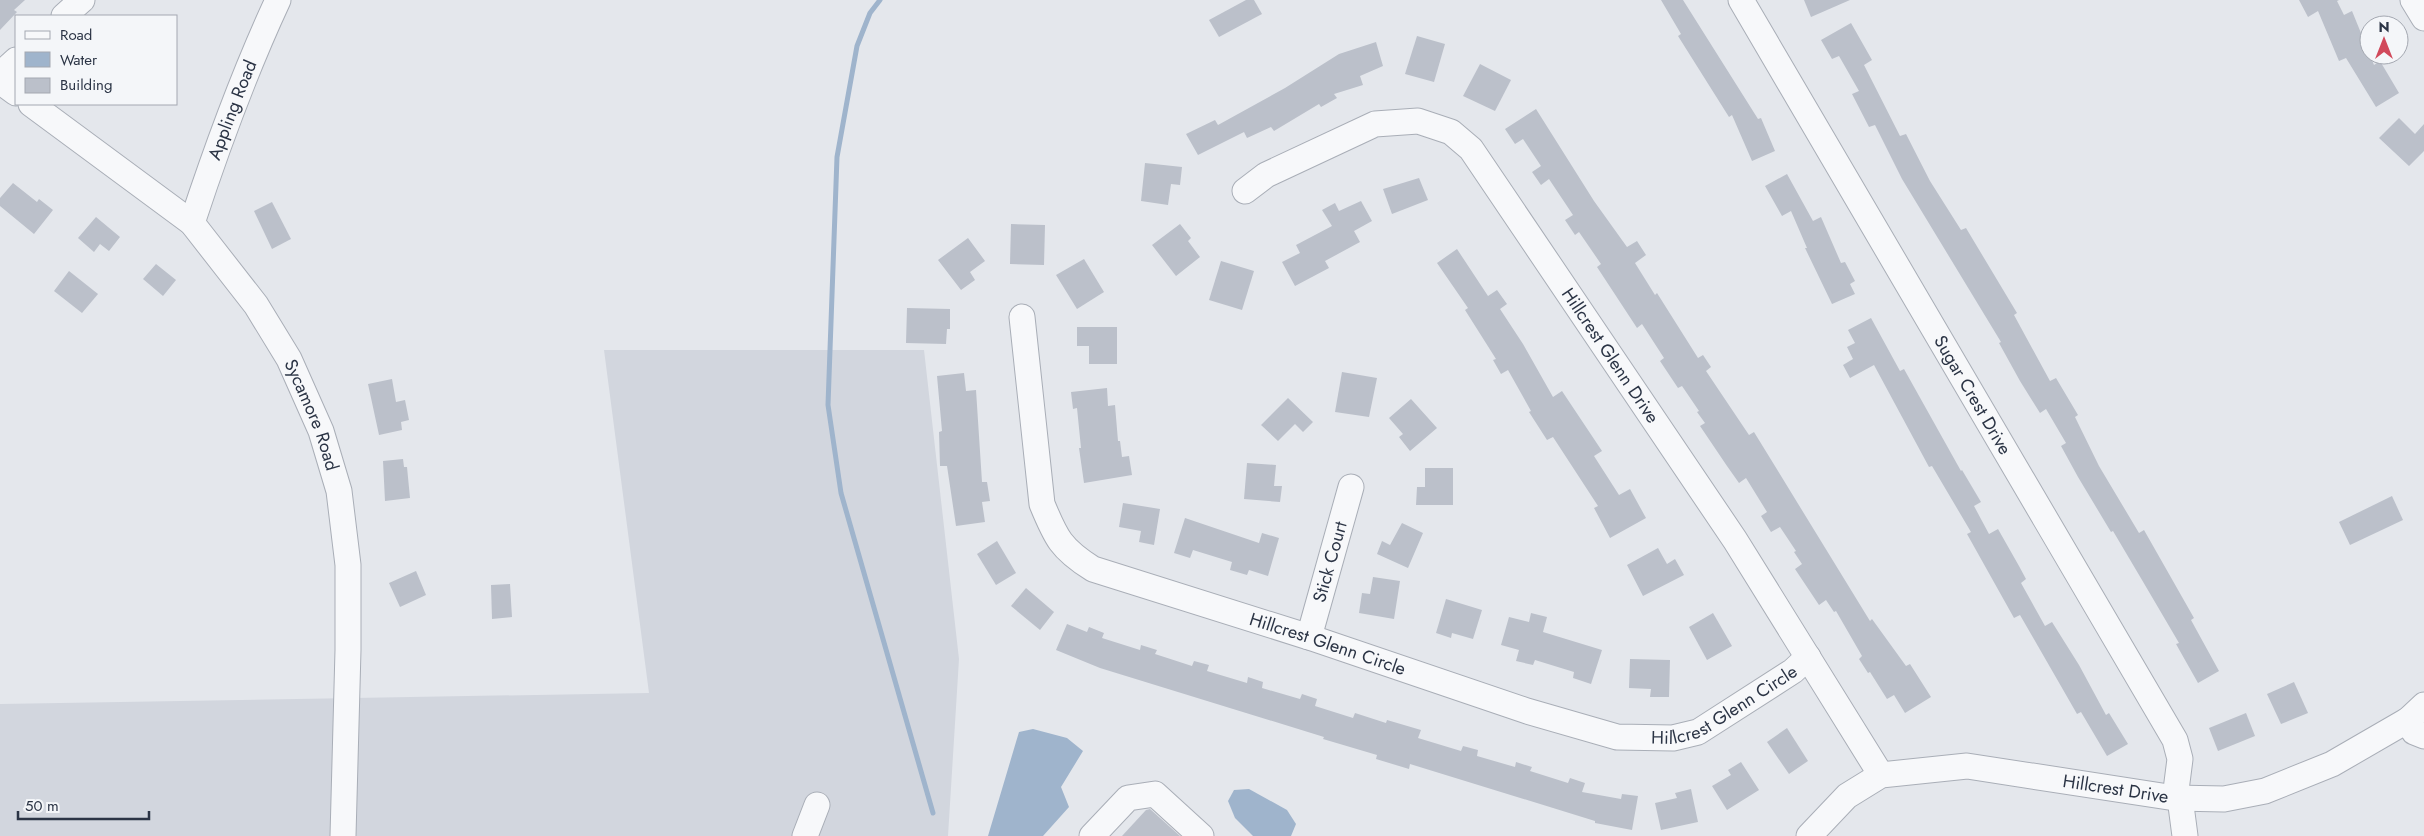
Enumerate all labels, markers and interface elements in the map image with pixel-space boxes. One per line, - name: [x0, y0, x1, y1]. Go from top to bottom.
- legend: [15, 15, 178, 105]
- north arrow: [2359, 15, 2409, 65]
- text: N: [2378, 17, 2390, 37]
- text: Road: [60, 24, 92, 46]
- text: Water: [60, 49, 98, 71]
- street label: Appling Road: [201, 56, 263, 164]
- text: Building: [60, 74, 112, 96]
- street label: Hillcrest Glenn Drive: [1555, 283, 1665, 428]
- street label: Sugar Crest Drive: [1927, 331, 2018, 460]
- street label: Sycamore Road: [278, 355, 345, 474]
- street label: Stick Court: [1306, 518, 1354, 605]
- street label: Hillcrest Glenn Circle: [1246, 606, 1409, 682]
- street label: Hillcrest Glenn Circle: [1651, 658, 1802, 751]
- street label: Hillcrest Drive: [2061, 768, 2170, 810]
- scale bar: [18, 788, 149, 820]
- text: 50 m: [25, 795, 59, 817]

